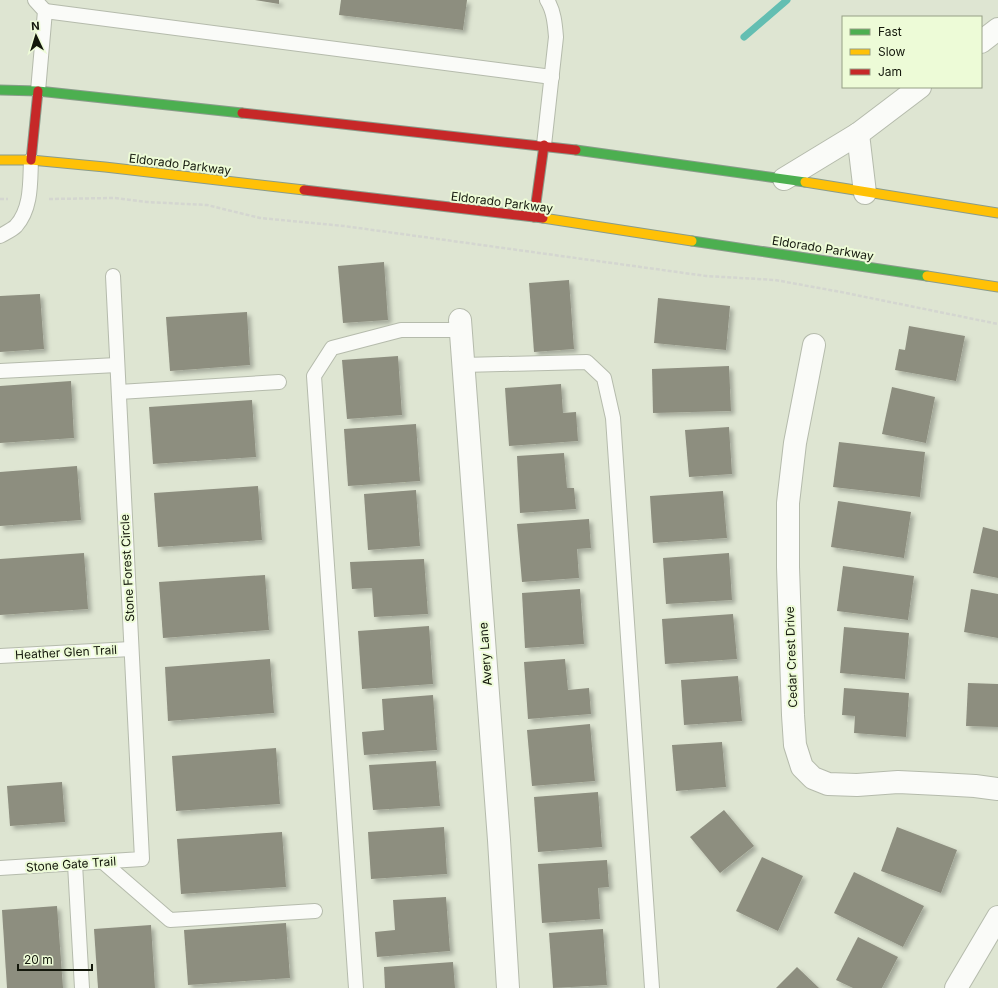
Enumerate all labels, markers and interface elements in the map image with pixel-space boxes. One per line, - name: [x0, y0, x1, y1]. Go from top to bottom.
- north arrow: [16, 16, 56, 56]
- legend: [842, 16, 982, 88]
- text: N: [31, 19, 40, 33]
- text: Fast: [878, 24, 902, 39]
- text: Slow: [878, 44, 906, 59]
- text: Jam: [878, 64, 902, 79]
- street label: Eldorado Parkway: [128, 150, 232, 178]
- street label: Eldorado Parkway: [450, 188, 554, 216]
- street label: Eldorado Parkway: [771, 233, 875, 263]
- street label: Stone Forest Circle: [117, 514, 137, 622]
- street label: Cedar Crest Drive: [782, 606, 800, 708]
- street label: Avery Lane: [475, 622, 495, 686]
- street label: Heather Glen Trail: [15, 642, 117, 662]
- street label: Stone Gate Trail: [26, 853, 116, 875]
- scale bar: [18, 946, 92, 972]
- text: 20 m: [24, 952, 53, 967]

